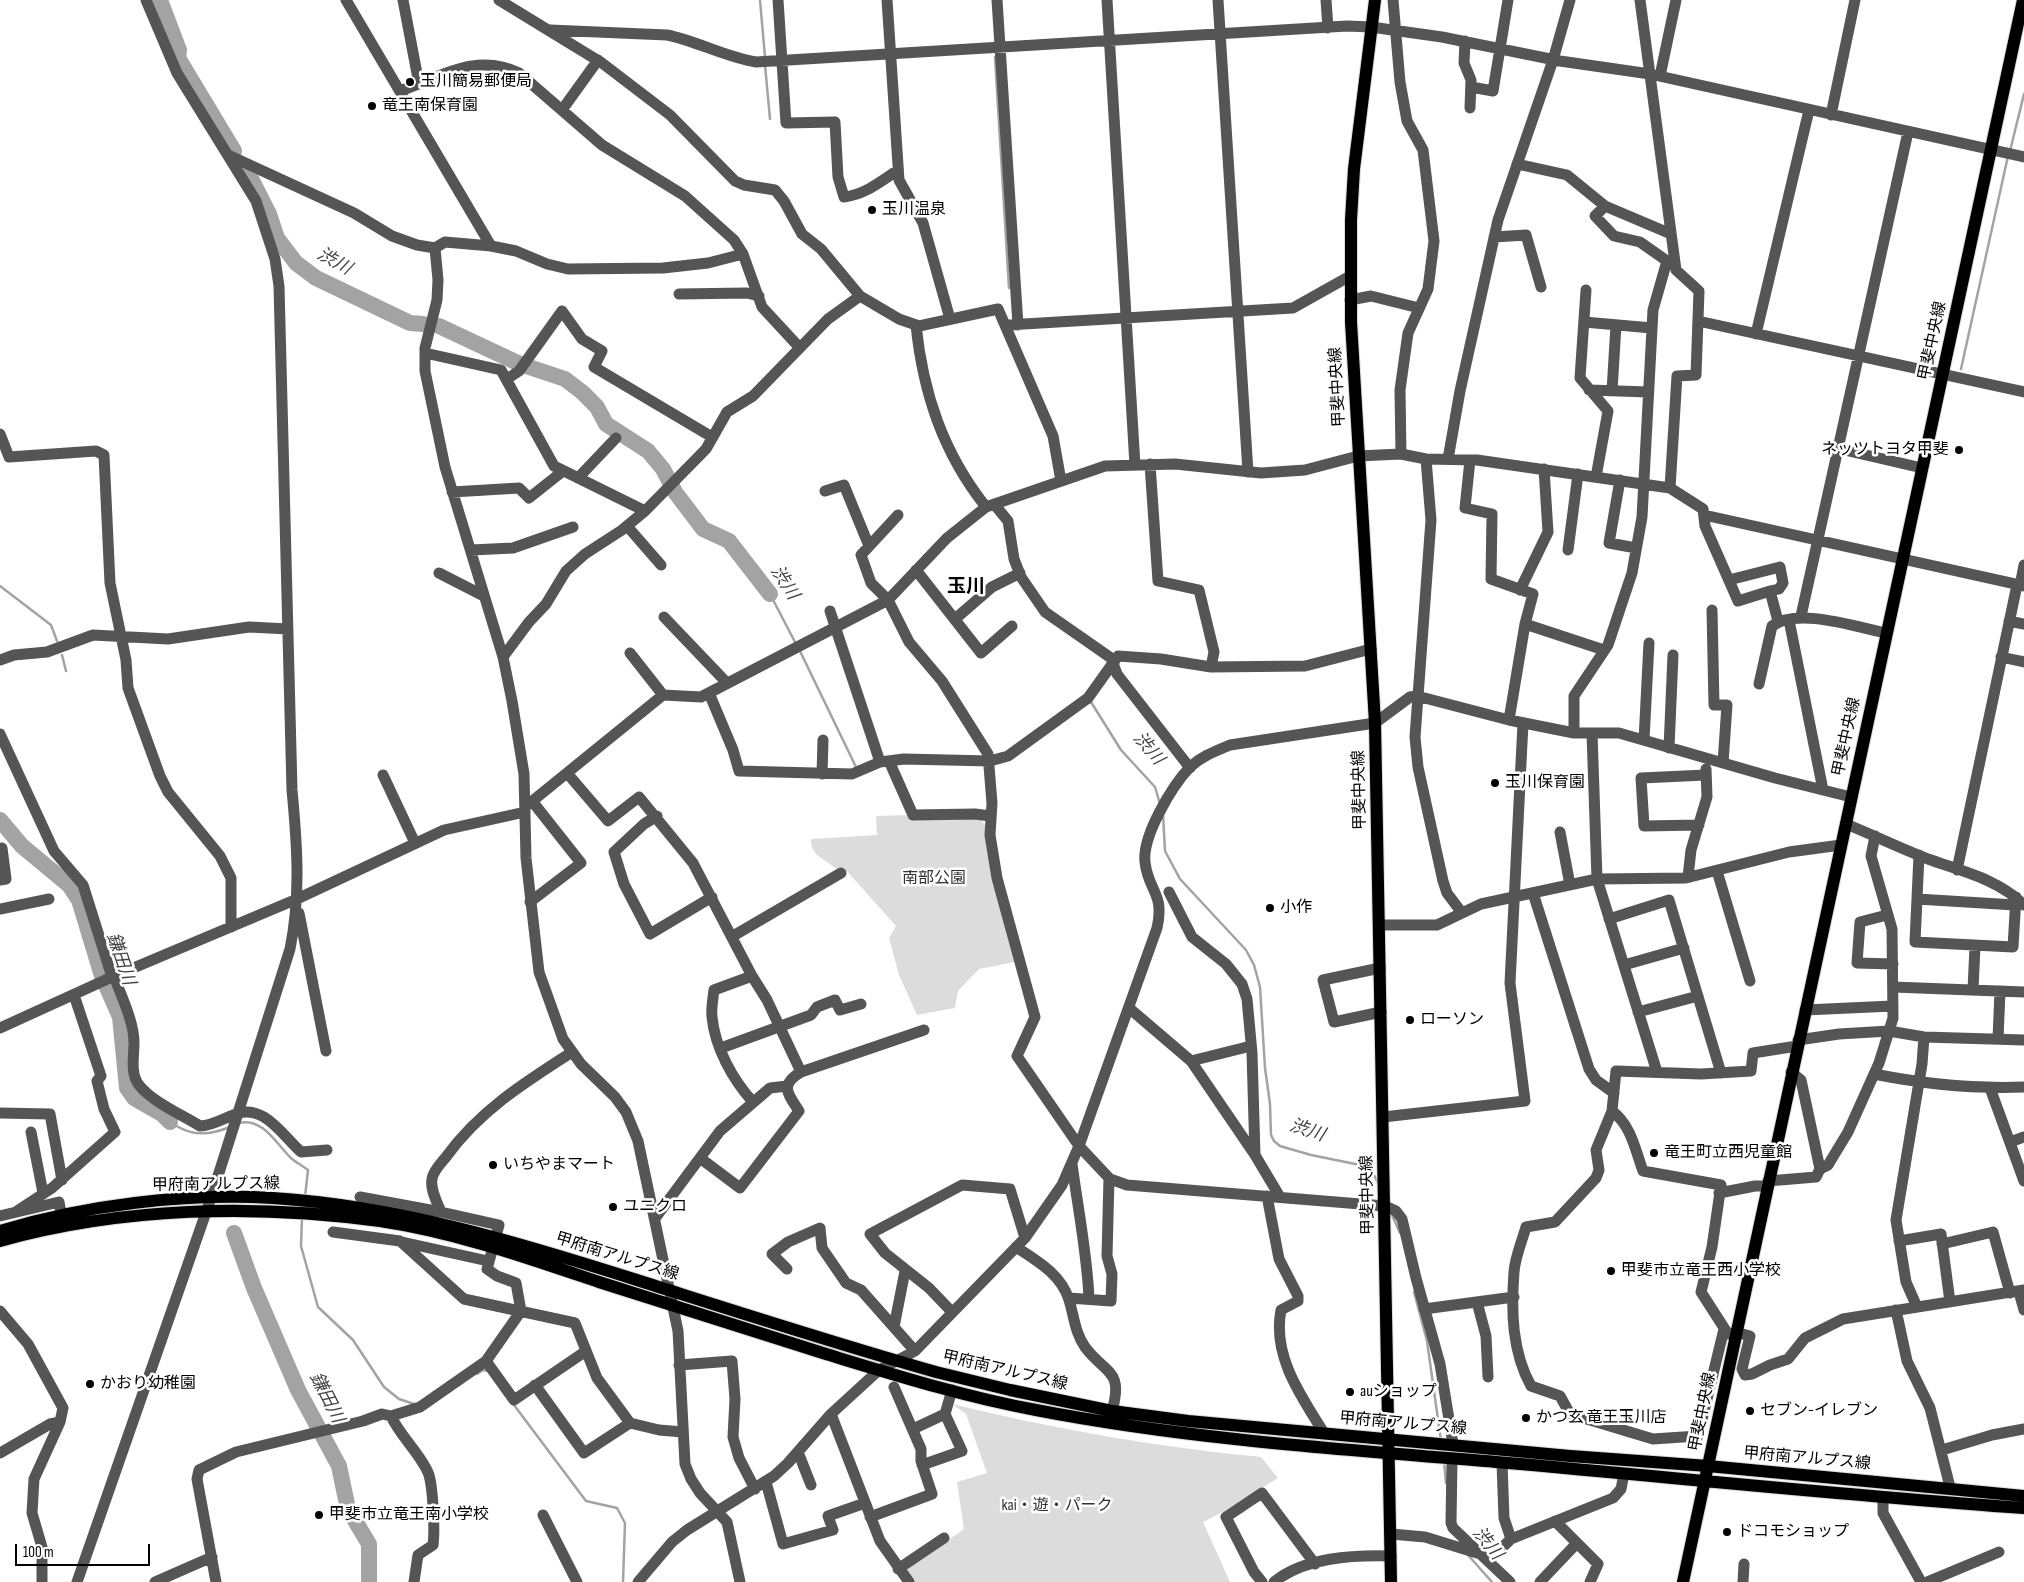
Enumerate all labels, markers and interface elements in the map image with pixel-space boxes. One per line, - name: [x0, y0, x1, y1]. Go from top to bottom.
- place label: 玉川簡易郵便局: [420, 72, 532, 92]
- marker: 玉川簡易郵便局: [404, 76, 416, 88]
- place label: 竜王南保育園: [382, 96, 478, 116]
- marker: 竜王南保育園: [366, 100, 378, 112]
- place label: 玉川温泉: [882, 200, 946, 220]
- marker: 玉川温泉: [866, 204, 878, 216]
- water label: 渋川: [313, 244, 355, 280]
- street label: 甲斐中央線: [1915, 300, 1951, 382]
- street label: 甲斐中央線: [1326, 347, 1350, 427]
- place label: ネッツトヨタ甲斐: [1821, 440, 1949, 460]
- marker: ネッツトヨタ甲斐: [1953, 444, 1965, 456]
- water label: 渋川: [765, 562, 803, 604]
- district label: 玉川: [947, 576, 985, 598]
- street label: 甲斐中央線: [1829, 696, 1865, 778]
- water label: 渋川: [1128, 728, 1168, 770]
- street label: 甲斐中央線: [1350, 750, 1370, 830]
- place label: 玉川保育園: [1505, 773, 1585, 793]
- marker: 玉川保育園: [1489, 777, 1501, 789]
- park label: 南部公園: [902, 869, 966, 889]
- place label: 小作: [1280, 898, 1312, 918]
- marker: 小作: [1264, 902, 1276, 914]
- water label: 鎌田川: [101, 930, 139, 988]
- place label: ローソン: [1420, 1010, 1484, 1030]
- marker: ローソン: [1404, 1014, 1416, 1026]
- water label: 渋川: [1287, 1115, 1327, 1147]
- place label: 竜王町立西児童館: [1664, 1143, 1792, 1163]
- marker: 竜王町立西児童館: [1648, 1147, 1660, 1159]
- place label: いちやまマート: [503, 1155, 615, 1175]
- street label: 甲斐中央線: [1358, 1155, 1378, 1235]
- marker: いちやまマート: [487, 1159, 499, 1171]
- street label: 甲府南アルプス線: [152, 1174, 280, 1196]
- place label: ユニクロ: [623, 1197, 687, 1217]
- marker: ユニクロ: [607, 1201, 619, 1213]
- street label: 甲府南アルプス線: [553, 1229, 681, 1285]
- place label: 甲斐市立竜王西小学校: [1621, 1261, 1781, 1281]
- marker: 甲斐市立竜王西小学校: [1605, 1265, 1617, 1277]
- street label: 甲府南アルプス線: [940, 1347, 1070, 1395]
- water label: 鎌田川: [304, 1369, 348, 1427]
- street label: 甲斐中央線: [1686, 1371, 1720, 1453]
- place label: かおり幼稚園: [100, 1374, 196, 1394]
- marker: かおり幼稚園: [84, 1378, 96, 1390]
- place label: auショップ: [1360, 1382, 1437, 1402]
- marker: auショップ: [1344, 1386, 1356, 1398]
- place label: セブン-イレブン: [1760, 1401, 1878, 1421]
- marker: セブン-イレブン: [1744, 1405, 1756, 1417]
- place label: かつ玄 竜王玉川店: [1536, 1408, 1667, 1428]
- street label: 甲府南アルプス線: [1338, 1409, 1468, 1439]
- marker: かつ玄 竜王玉川店: [1520, 1412, 1532, 1424]
- street label: 甲府南アルプス線: [1742, 1444, 1872, 1474]
- park label: kai・遊・パーク: [1001, 1496, 1113, 1516]
- place label: 甲斐市立竜王南小学校: [329, 1505, 489, 1525]
- marker: 甲斐市立竜王南小学校: [313, 1509, 325, 1521]
- place label: ドコモショップ: [1737, 1522, 1849, 1542]
- water label: 渋川: [1467, 1523, 1507, 1565]
- marker: ドコモショップ: [1721, 1526, 1733, 1538]
- scale bar: [18, 1534, 152, 1566]
- text: 100 m: [23, 1543, 54, 1562]

